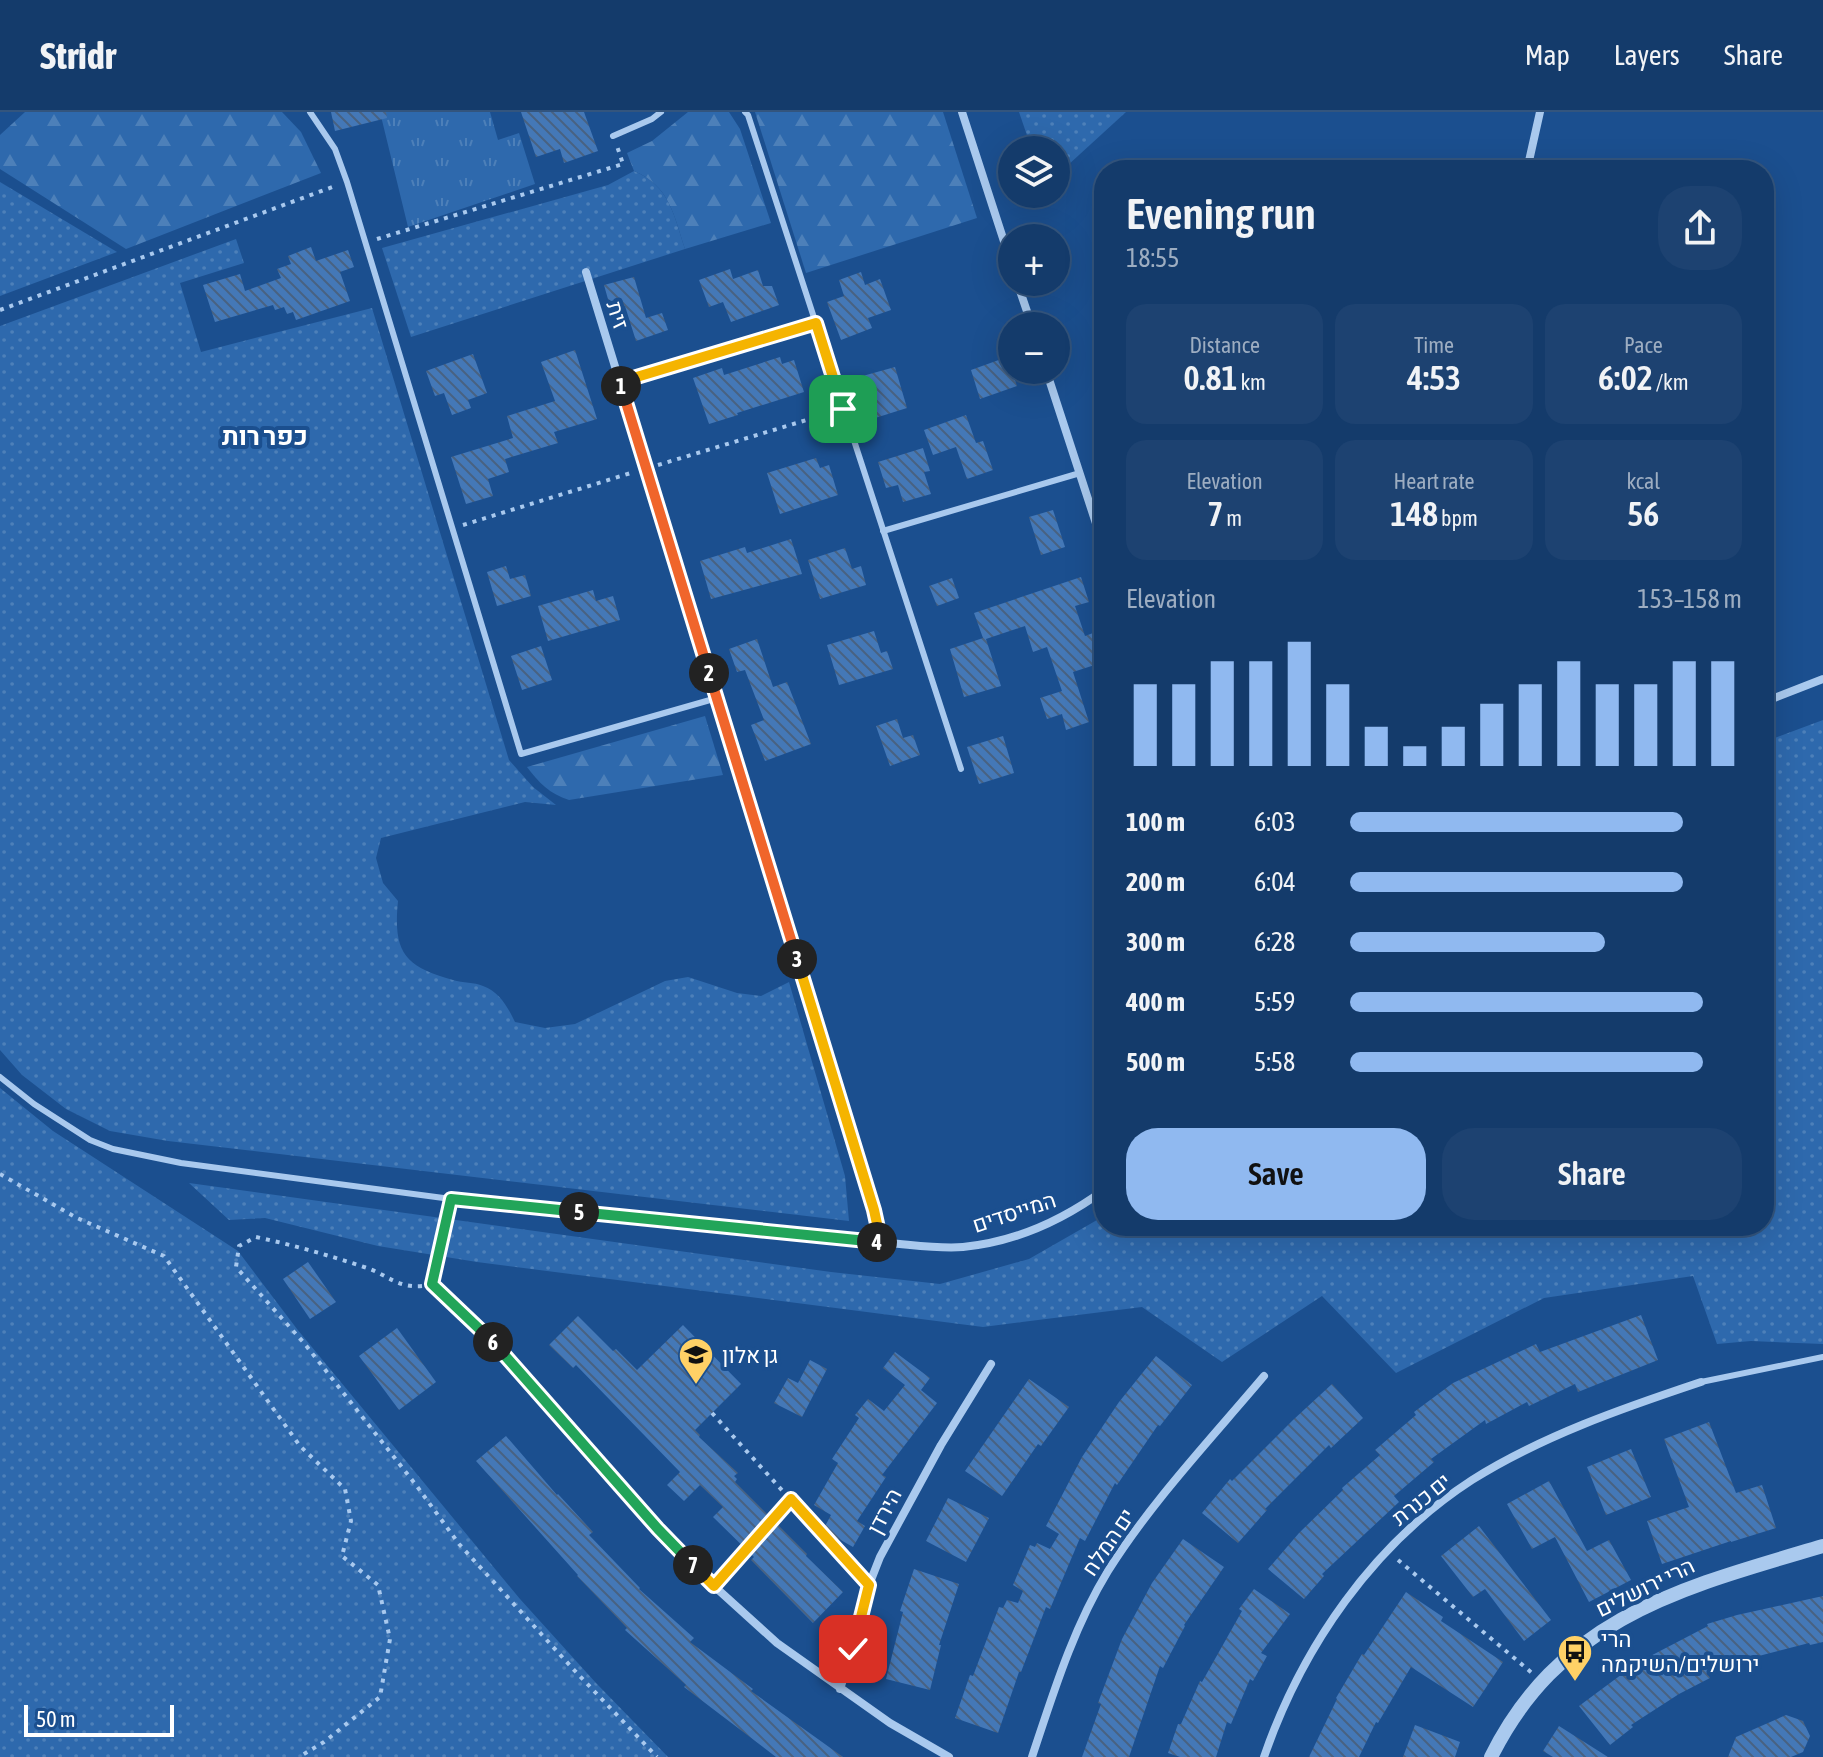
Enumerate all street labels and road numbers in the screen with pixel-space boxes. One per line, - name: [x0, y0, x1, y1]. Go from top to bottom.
- street label: זית: [601, 298, 635, 332]
- street label: המייסדים: [969, 1186, 1059, 1238]
- street label: ים כנרת: [1386, 1468, 1456, 1530]
- street label: הירדן: [861, 1484, 907, 1538]
- street label: ים המלח: [1076, 1504, 1140, 1580]
- street label: הרי ירושלים: [1591, 1552, 1699, 1622]

